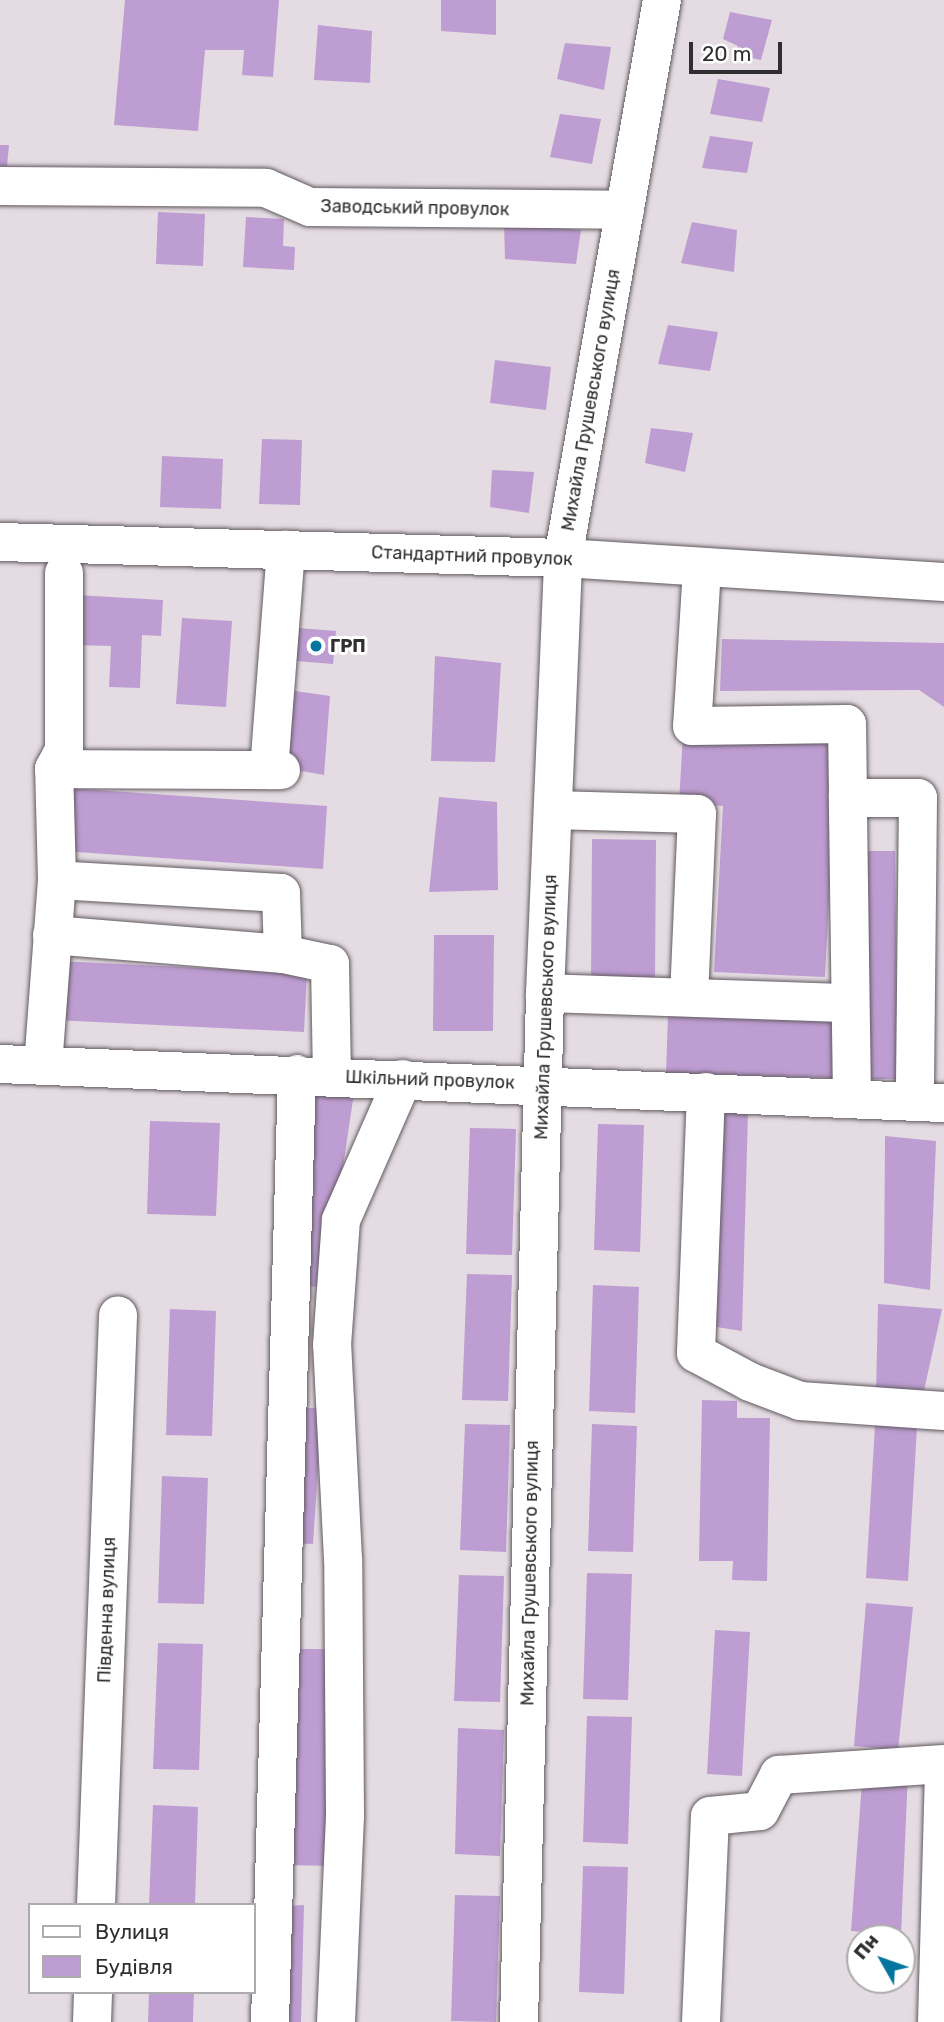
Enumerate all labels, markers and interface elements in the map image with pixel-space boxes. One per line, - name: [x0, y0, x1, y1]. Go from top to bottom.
- scale bar: [692, 28, 785, 72]
- text: 20 m: [702, 41, 751, 66]
- street label: Заводський провулок: [320, 196, 510, 220]
- street label: Михайла Грушевського вулиця: [557, 267, 625, 533]
- street label: Стандартний провулок: [371, 542, 573, 570]
- place label: ГРП: [330, 635, 366, 657]
- marker: ГРП: [308, 638, 324, 654]
- street label: Михайла Грушевського вулиця: [531, 874, 561, 1140]
- street label: Шкільний провулок: [345, 1066, 515, 1094]
- street label: Михайла Грушевського вулиця: [517, 1440, 543, 1706]
- street label: Південна вулиця: [94, 1537, 120, 1683]
- legend: [28, 1903, 256, 1994]
- text: Вулиця: [95, 1919, 169, 1944]
- north arrow: [846, 1924, 916, 1994]
- text: Пн: [849, 1929, 883, 1964]
- text: Будівля: [95, 1954, 173, 1979]

